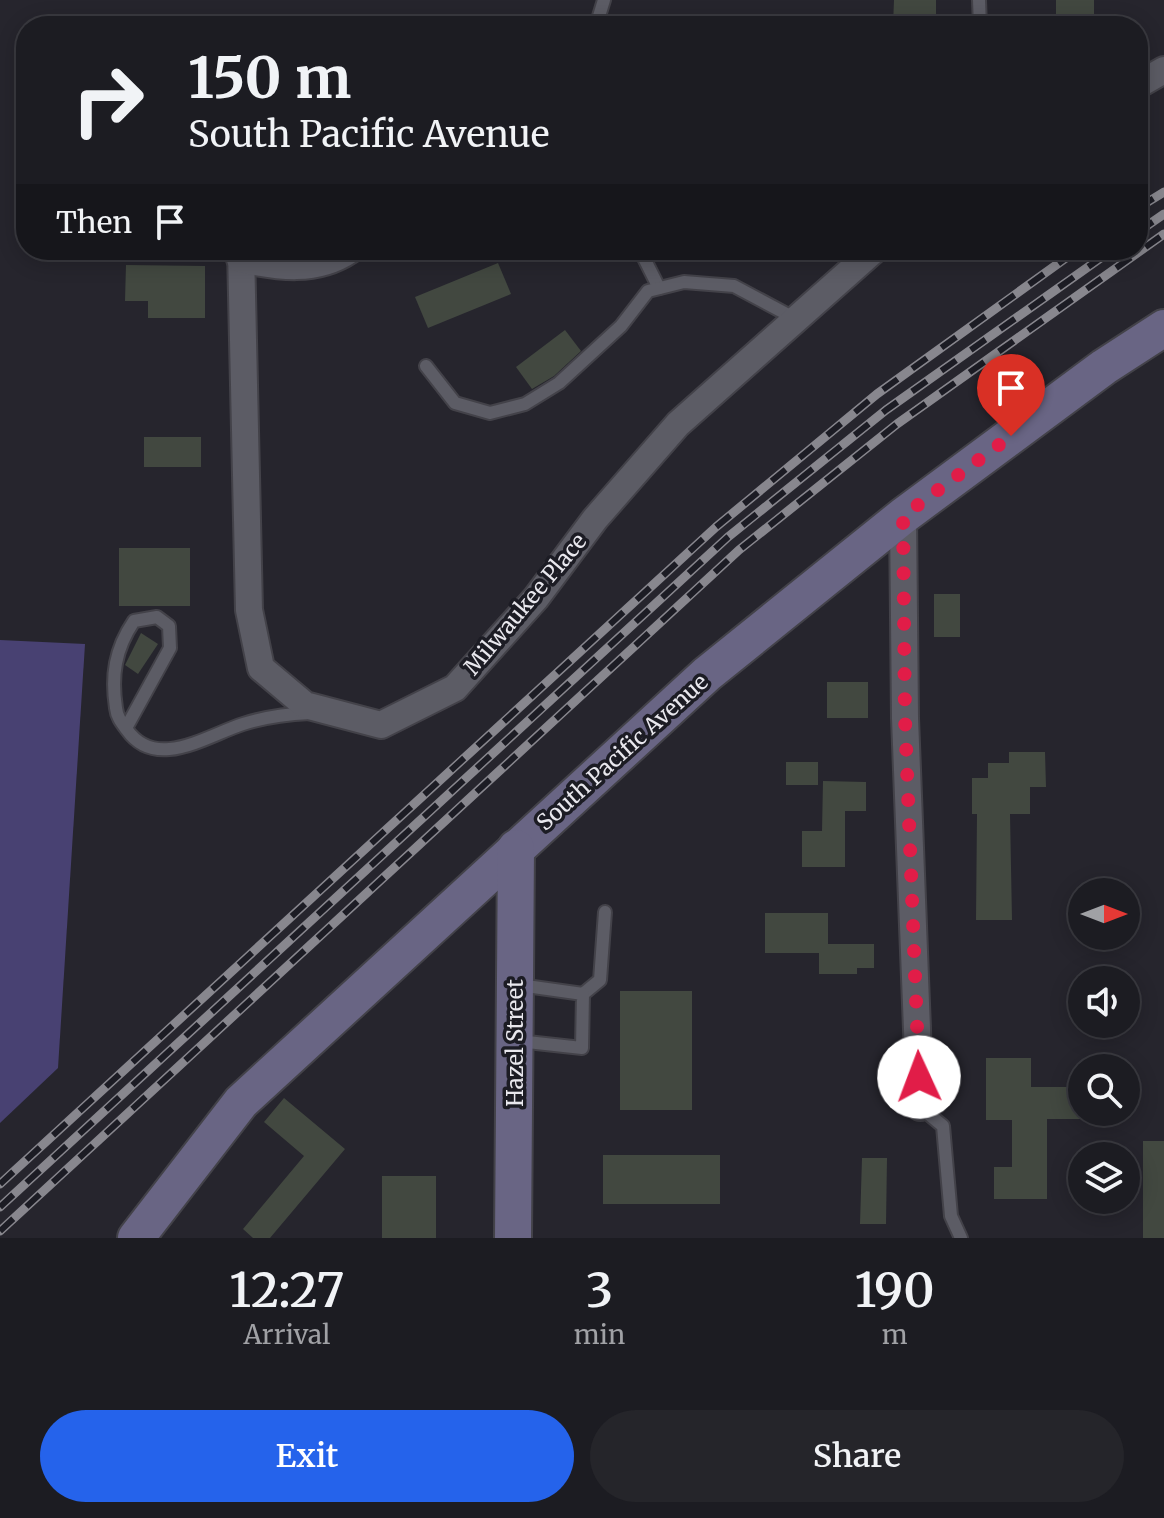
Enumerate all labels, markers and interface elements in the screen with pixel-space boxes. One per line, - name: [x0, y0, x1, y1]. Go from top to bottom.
- text: 150 m: [188, 43, 351, 113]
- icon: right: [56, 48, 160, 152]
- text: South Pacific Avenue: [188, 112, 549, 157]
- icon: arrive: [148, 200, 192, 244]
- text: Then: [56, 203, 132, 241]
- pin: [977, 354, 1045, 436]
- icon: arrive: [989, 366, 1033, 410]
- street label: Milwaukee Place: [458, 528, 592, 680]
- street label: South Pacific Avenue: [531, 668, 713, 836]
- north arrow: [1068, 878, 1140, 950]
- map controls: [1068, 878, 1140, 1214]
- button: sound: [1068, 966, 1140, 1038]
- street label: Hazel Street: [501, 979, 529, 1107]
- position arrow: [877, 1035, 961, 1119]
- button: search: [1068, 1054, 1140, 1126]
- button: layers: [1068, 1142, 1140, 1214]
- text: 12:27: [229, 1260, 344, 1320]
- text: 3: [586, 1260, 613, 1320]
- text: 190: [854, 1260, 935, 1320]
- text: Arrival: [243, 1318, 330, 1351]
- text: min: [574, 1318, 625, 1351]
- text: m: [882, 1318, 907, 1351]
- button: Exit: [40, 1410, 574, 1502]
- button: Share: [590, 1410, 1124, 1502]

